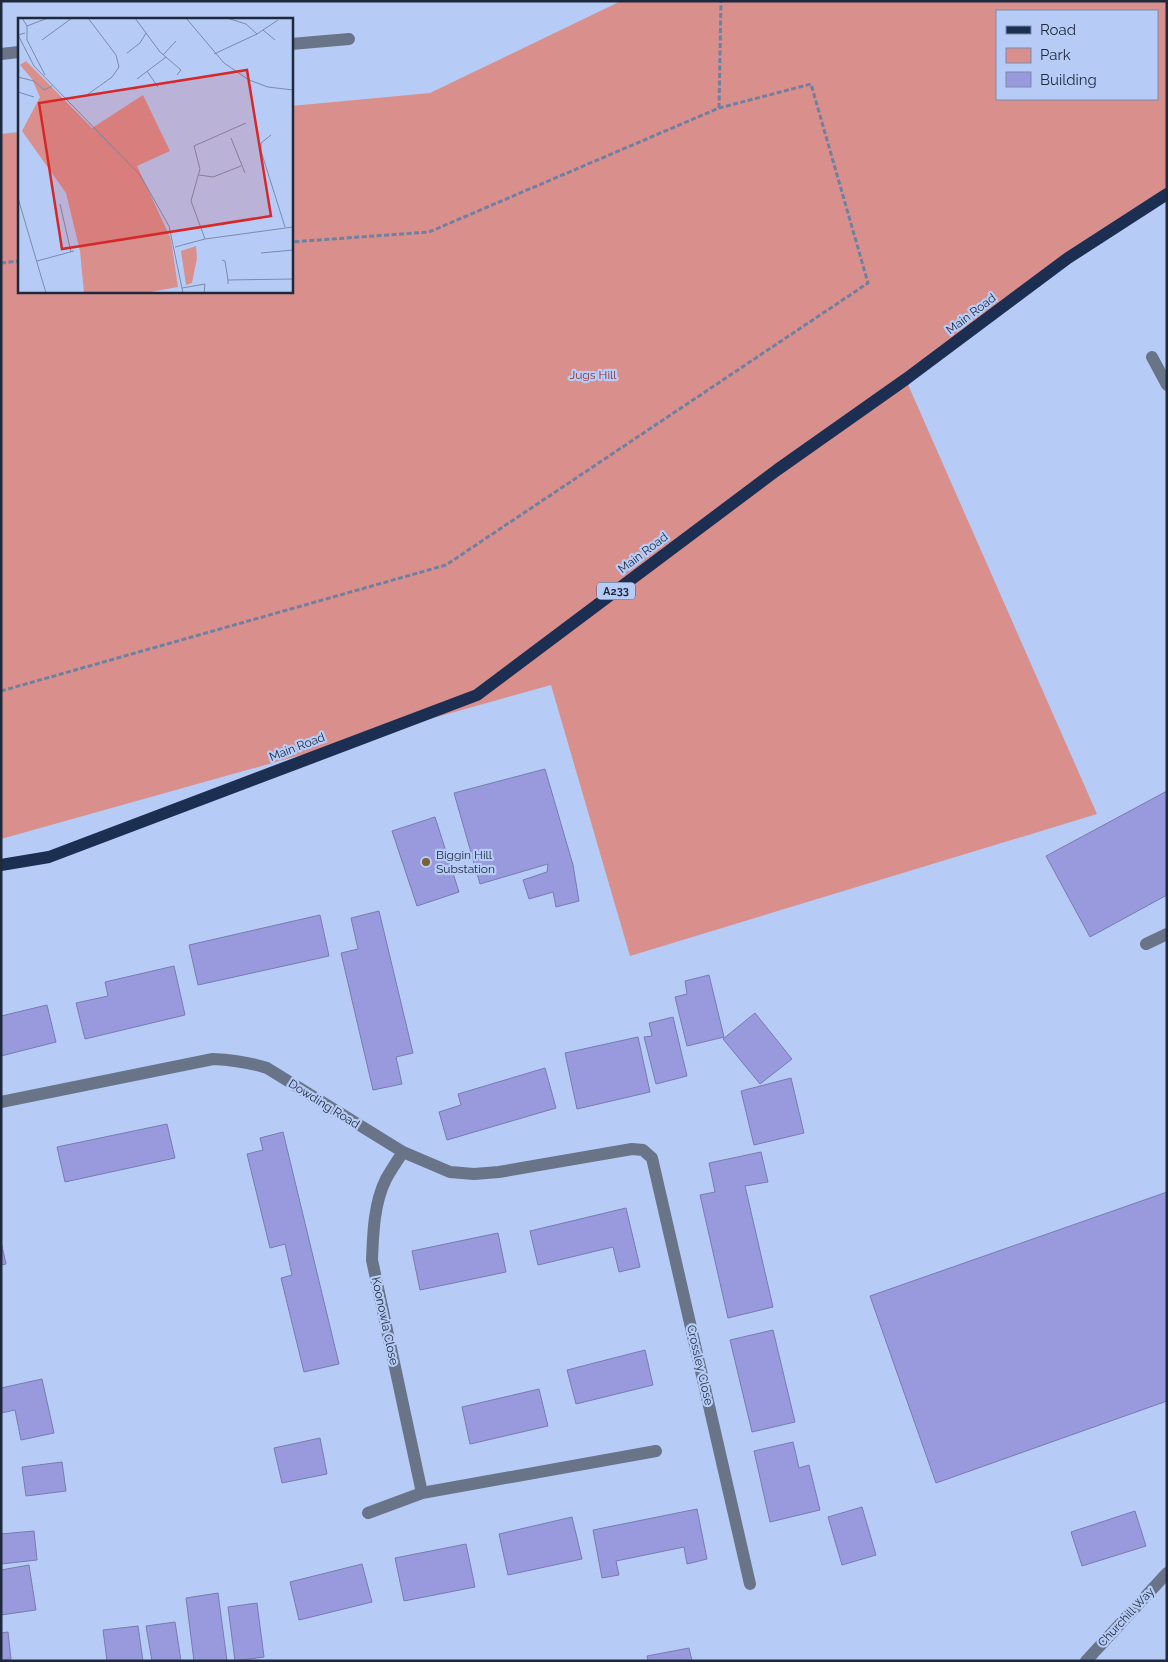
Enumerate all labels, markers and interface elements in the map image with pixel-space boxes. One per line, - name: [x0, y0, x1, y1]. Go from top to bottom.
- legend: [996, 10, 1158, 100]
- inset map: [18, 18, 292, 292]
- text: Road: [1040, 21, 1076, 39]
- text: Park: [1040, 46, 1071, 64]
- text: Building: [1040, 71, 1097, 89]
- street label: Main Road: [943, 291, 999, 337]
- park label: Jugs Hill: [569, 368, 617, 382]
- street label: Main Road: [615, 530, 671, 576]
- road number: A233: [597, 582, 635, 600]
- street label: Main Road: [267, 730, 327, 764]
- place label: Biggin Hill Substation: [436, 848, 495, 876]
- marker: Biggin Hill Substation: [420, 856, 432, 868]
- street label: Dowding Road: [286, 1076, 362, 1132]
- street label: Koonowla Close: [369, 1276, 401, 1366]
- street label: Crossley Close: [684, 1324, 716, 1406]
- street label: Churchill Way: [1095, 1584, 1157, 1650]

